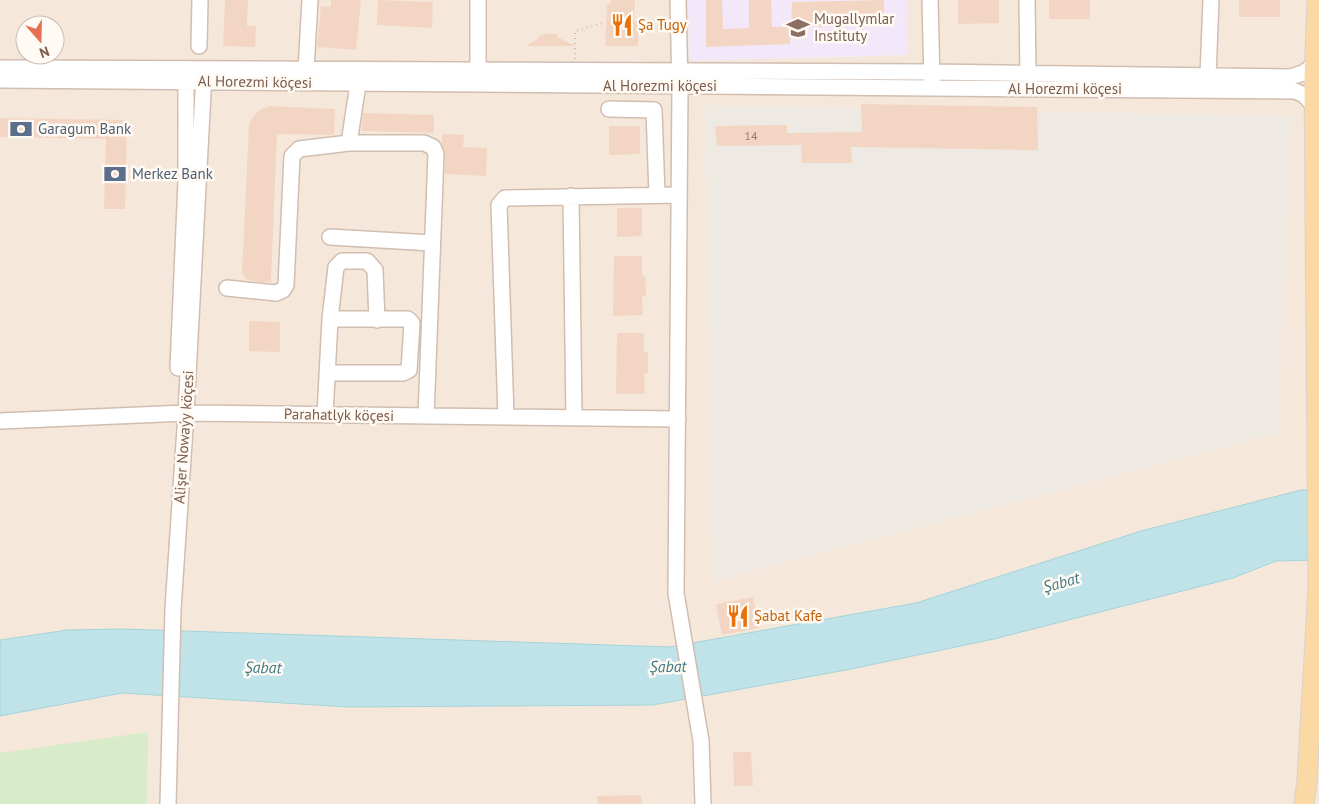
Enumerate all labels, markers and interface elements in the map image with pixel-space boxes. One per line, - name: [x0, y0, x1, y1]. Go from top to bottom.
- place label: Mugallymlar Instituty: [814, 9, 894, 45]
- restaurant icon: Şa Tugy: [609, 12, 635, 38]
- north arrow: [15, 15, 65, 65]
- place label: Şa Tugy: [638, 15, 687, 34]
- school or university icon: Mugallymlar Instituty: [785, 15, 811, 41]
- text: N: [37, 42, 52, 62]
- street label: Al Horezmi köçesi: [198, 71, 312, 92]
- street label: Al Horezmi köçesi: [603, 76, 717, 95]
- street label: Al Horezmi köçesi: [1008, 79, 1122, 98]
- bank icon: Garagum Bank: [8, 116, 34, 142]
- place label: Garagum Bank: [38, 119, 132, 138]
- house number: 14: [744, 128, 758, 143]
- bank icon: Merkez Bank: [102, 161, 128, 187]
- place label: Merkez Bank: [132, 164, 214, 183]
- street label: Alişer Nowaýy köçesi: [169, 370, 198, 504]
- street label: Parahatlyk köçesi: [284, 404, 394, 425]
- water label: Şabat: [1040, 567, 1082, 597]
- restaurant icon: Şabat Kafe: [725, 603, 751, 629]
- place label: Şabat Kafe: [754, 606, 822, 625]
- water label: Şabat: [649, 656, 688, 676]
- water label: Şabat: [244, 657, 283, 677]

